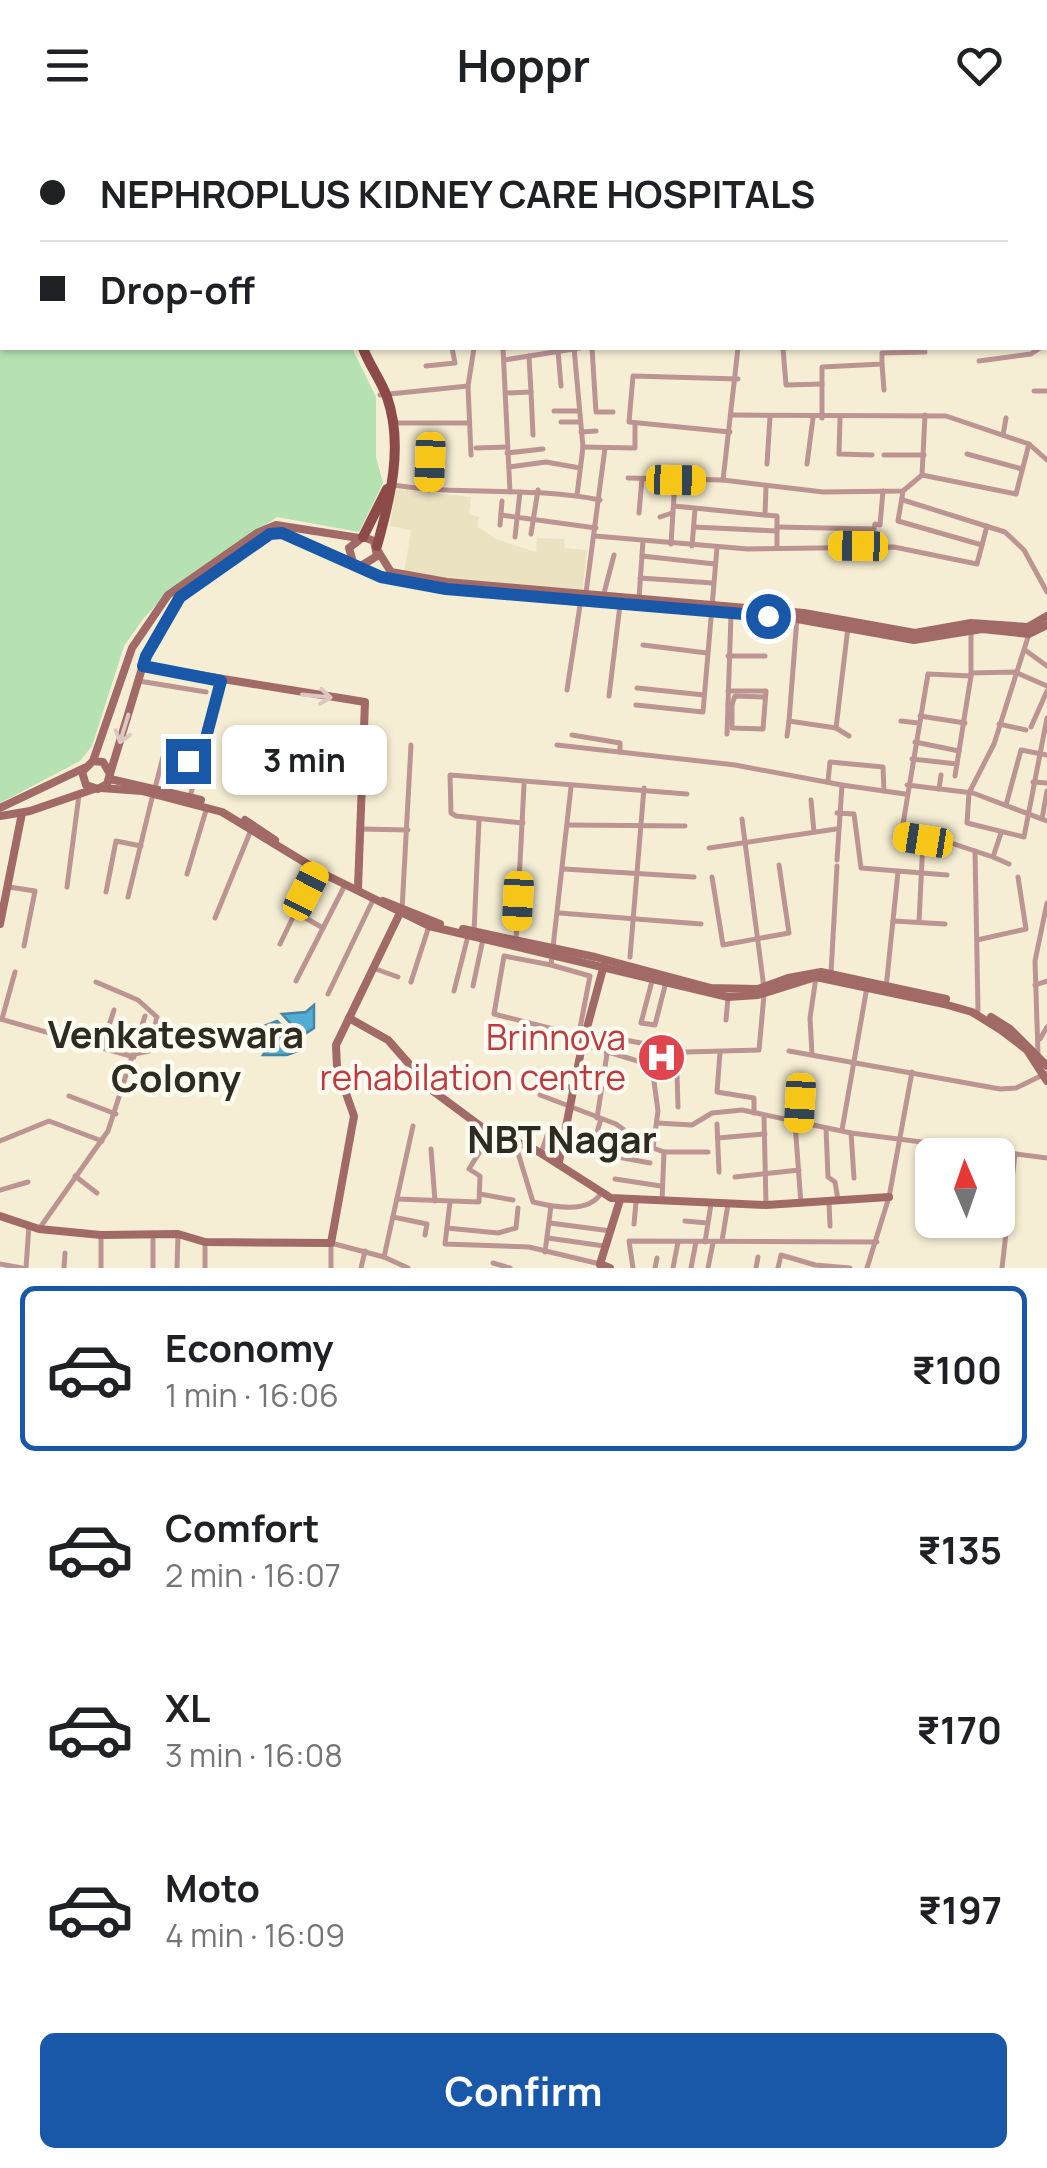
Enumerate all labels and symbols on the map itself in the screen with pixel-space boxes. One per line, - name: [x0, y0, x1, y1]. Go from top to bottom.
- car: [414, 431, 446, 493]
- car: [646, 464, 706, 496]
- car: [828, 530, 888, 562]
- route start: [746, 594, 791, 639]
- one-way arrow: [300, 687, 333, 706]
- one-way arrow: [114, 712, 132, 744]
- callout: 3 min: [223, 726, 388, 796]
- route end: [166, 739, 211, 784]
- car: [891, 820, 955, 860]
- car: [279, 857, 333, 925]
- car: [501, 870, 535, 932]
- district label: Venkateswara Colony: [48, 1007, 304, 1103]
- place label: Brinnova rehabilation centre: [320, 1013, 626, 1101]
- hospital icon: Brinnova rehabilation centre: [635, 1031, 687, 1083]
- car: [783, 1072, 817, 1134]
- district label: NBT Nagar: [467, 1112, 657, 1164]
- north arrow: [915, 1138, 1015, 1238]

